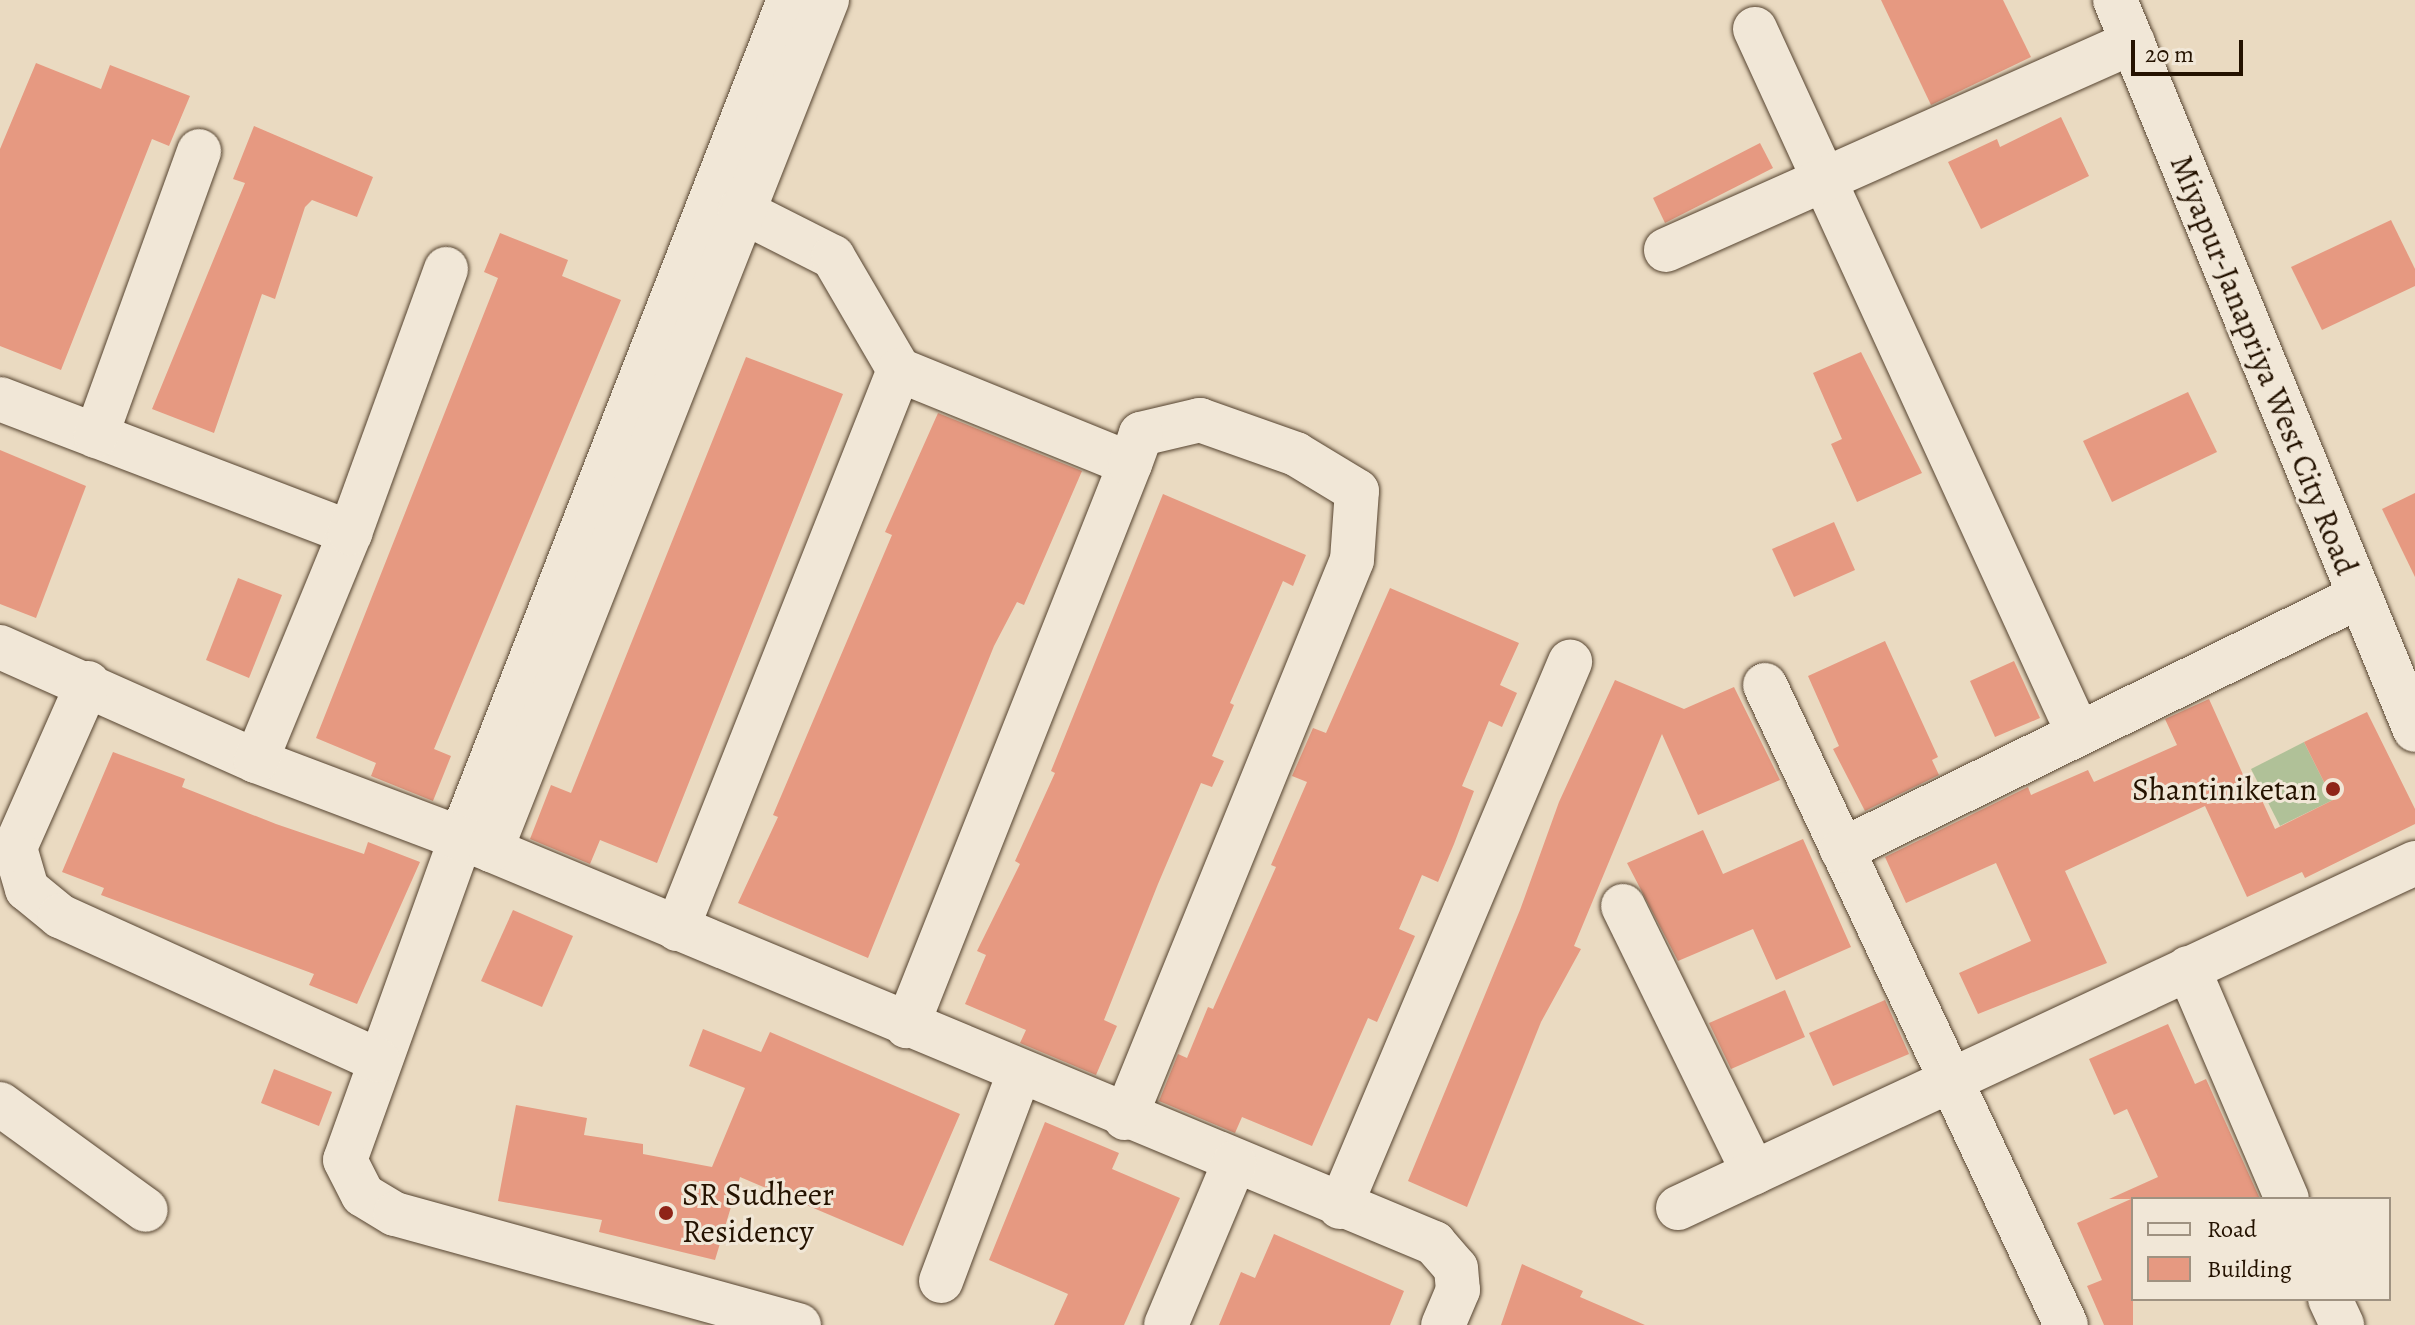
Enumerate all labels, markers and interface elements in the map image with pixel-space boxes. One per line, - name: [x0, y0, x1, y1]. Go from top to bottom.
- scale bar: [2135, 24, 2247, 74]
- text: 20 m: [2145, 38, 2194, 70]
- street label: Miyapur-Janapriya West City Road: [2162, 150, 2366, 580]
- place label: Shantiniketan: [2132, 770, 2317, 808]
- marker: Shantiniketan: [2324, 780, 2342, 798]
- place label: SR Sudheer Residency: [682, 1176, 834, 1251]
- legend: [2131, 1197, 2391, 1301]
- marker: SR Sudheer Residency: [657, 1204, 675, 1222]
- text: Road: [2207, 1213, 2257, 1245]
- text: Building: [2207, 1253, 2292, 1285]

